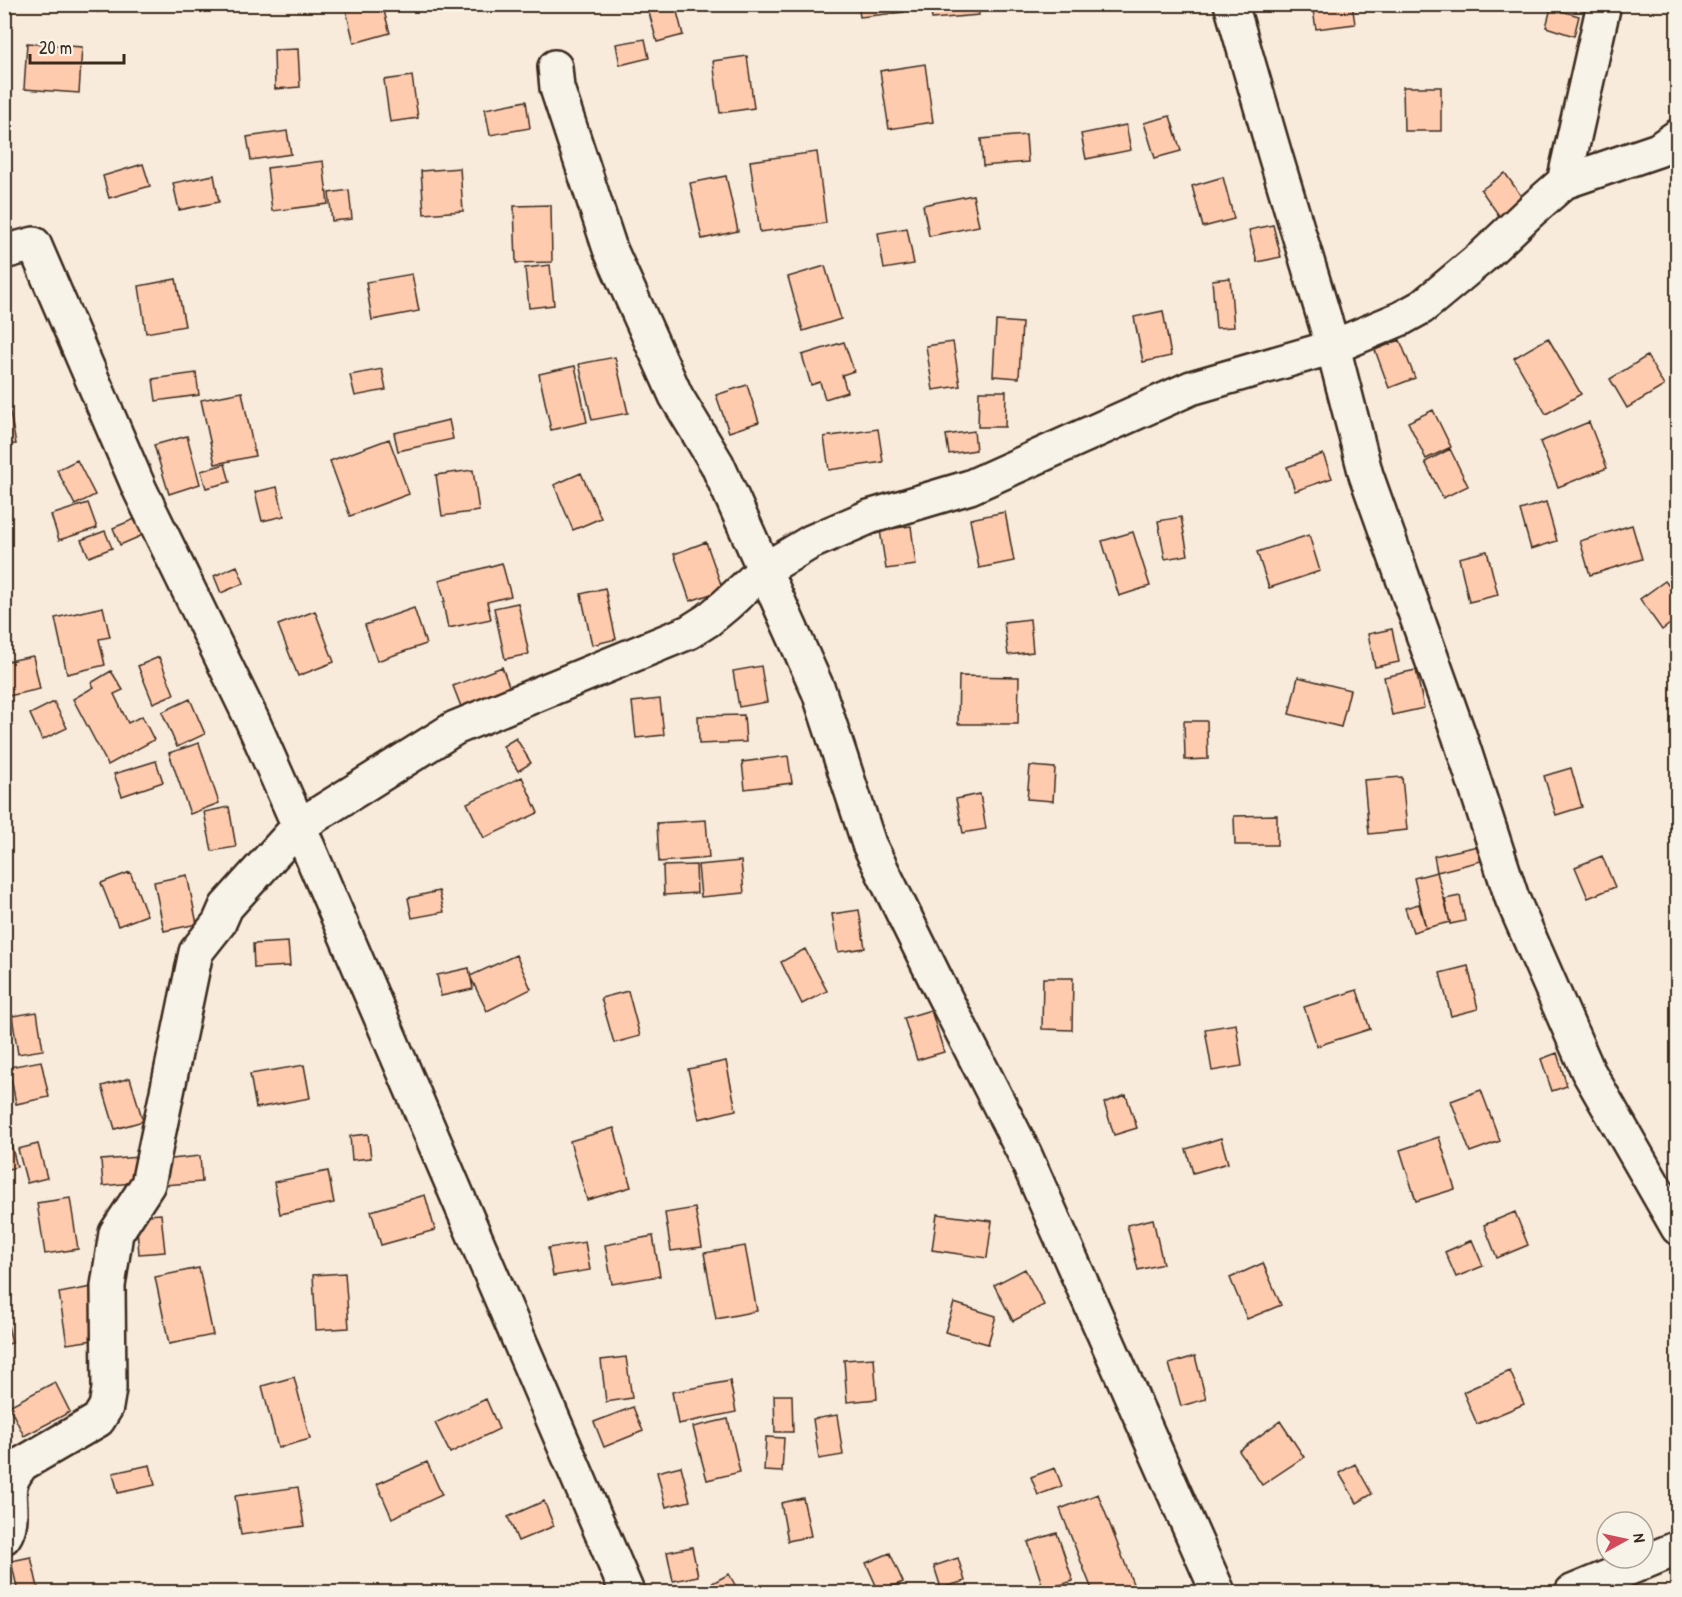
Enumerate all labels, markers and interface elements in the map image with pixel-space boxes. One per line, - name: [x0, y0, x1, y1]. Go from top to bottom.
- scale bar: [30, 27, 124, 65]
- text: 20 m: [39, 35, 72, 60]
- north arrow: [1595, 1510, 1655, 1570]
- text: N: [1628, 1532, 1651, 1544]

